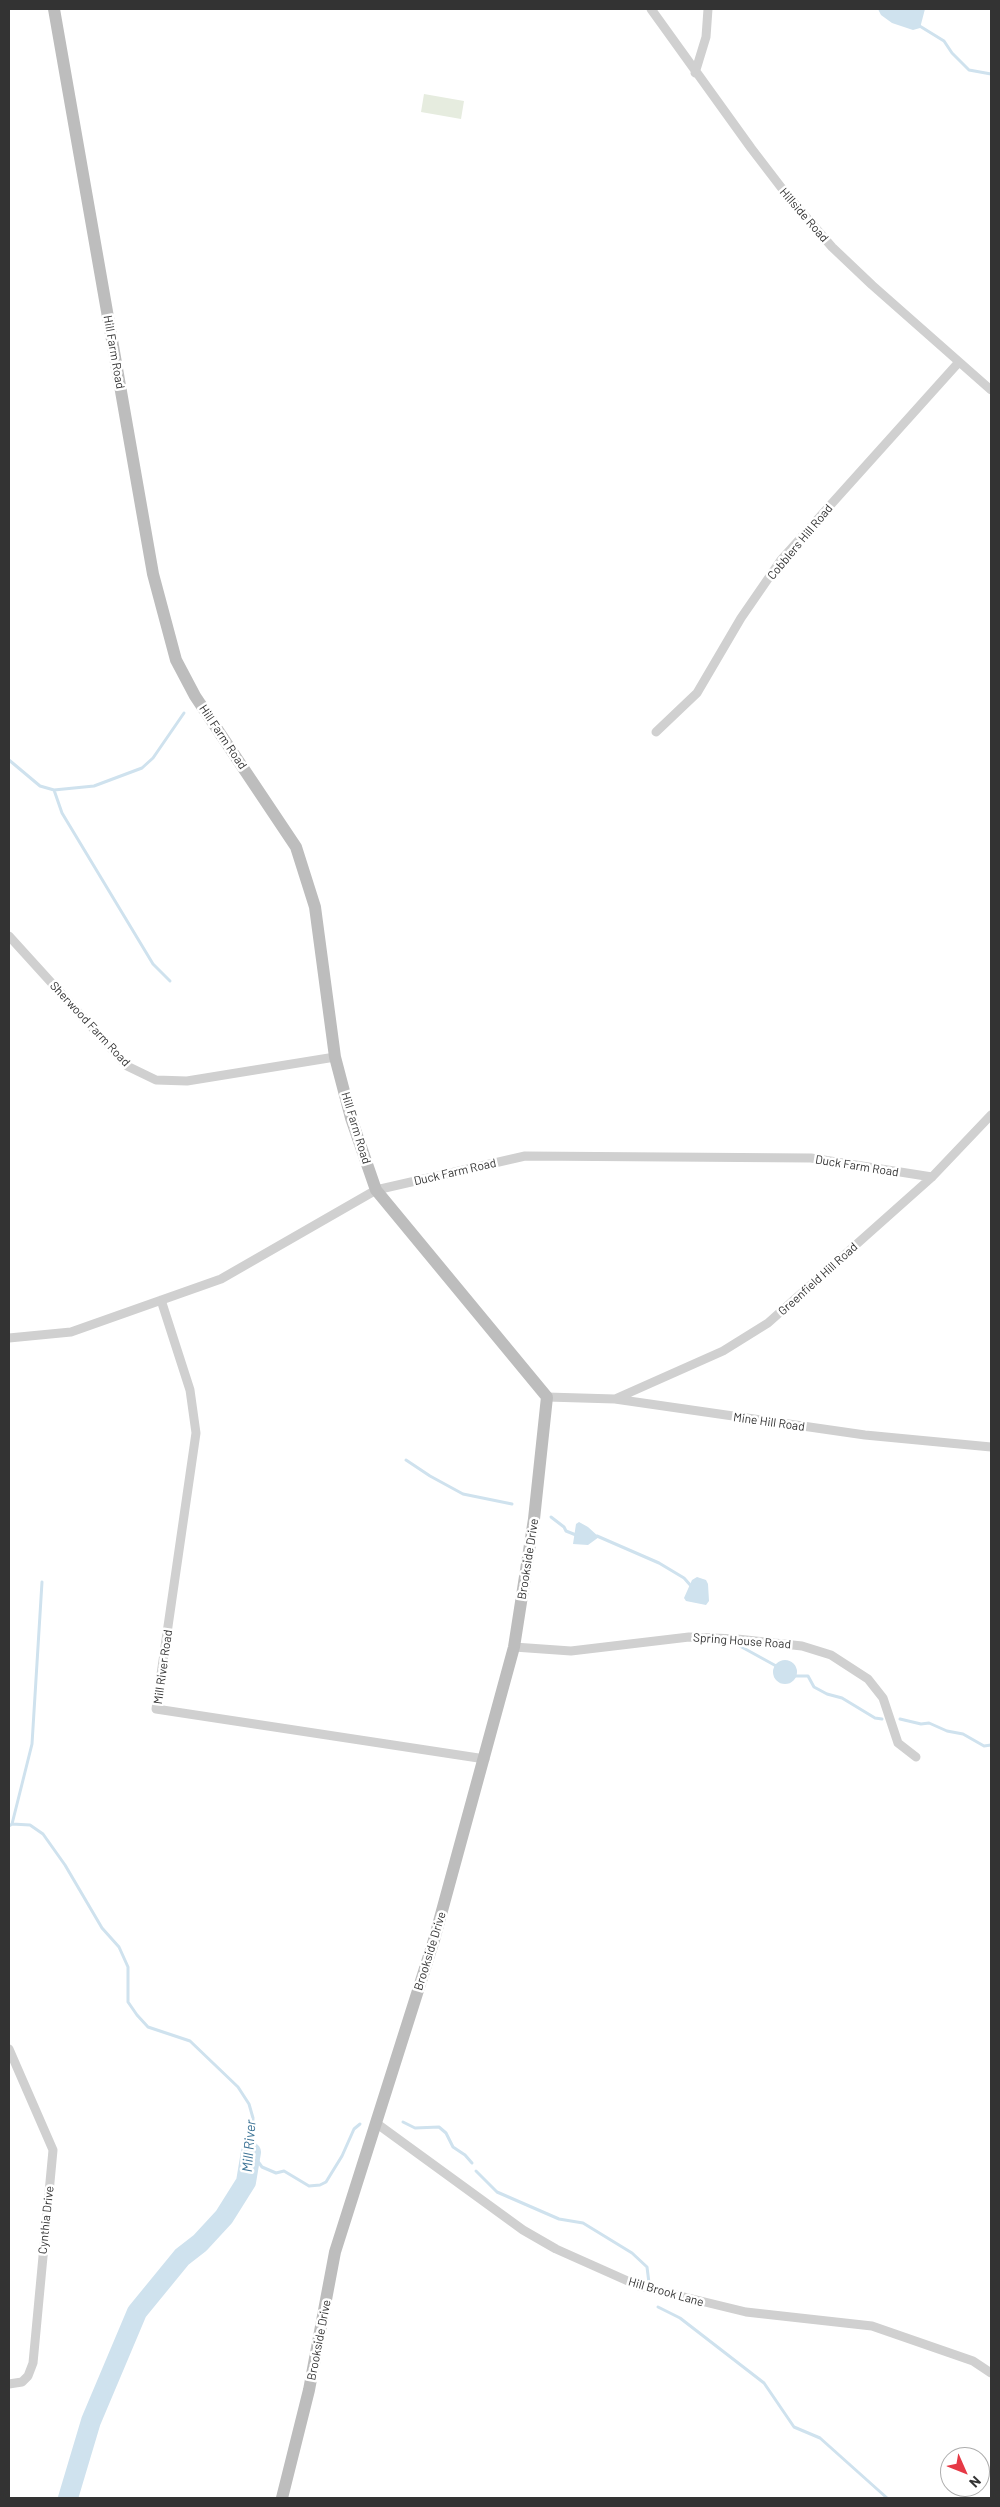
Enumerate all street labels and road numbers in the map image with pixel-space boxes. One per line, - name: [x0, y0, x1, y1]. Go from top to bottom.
- street label: Hillside Road: [777, 185, 831, 245]
- street label: Hill Farm Road: [100, 314, 128, 390]
- street label: Cobblers Hill Road: [764, 501, 836, 583]
- street label: Hill Farm Road: [196, 702, 250, 772]
- street label: Sherwood Farm Road: [47, 979, 133, 1069]
- street label: Hill Farm Road: [338, 1090, 374, 1166]
- street label: Duck Farm Road: [814, 1152, 900, 1180]
- street label: Duck Farm Road: [412, 1156, 498, 1188]
- street label: Greenfield Hill Road: [775, 1240, 861, 1318]
- street label: Mine Hill Road: [732, 1410, 806, 1434]
- street label: Brookside Drive: [514, 1517, 542, 1601]
- street label: Mill River Road: [151, 1629, 175, 1705]
- street label: Spring House Road: [692, 1630, 792, 1652]
- street label: Brookside Drive: [411, 1910, 449, 1992]
- street label: Cynthia Drive: [35, 2185, 57, 2255]
- street label: Hill Brook Lane: [627, 2274, 705, 2310]
- street label: Brookside Drive: [304, 2298, 334, 2382]

